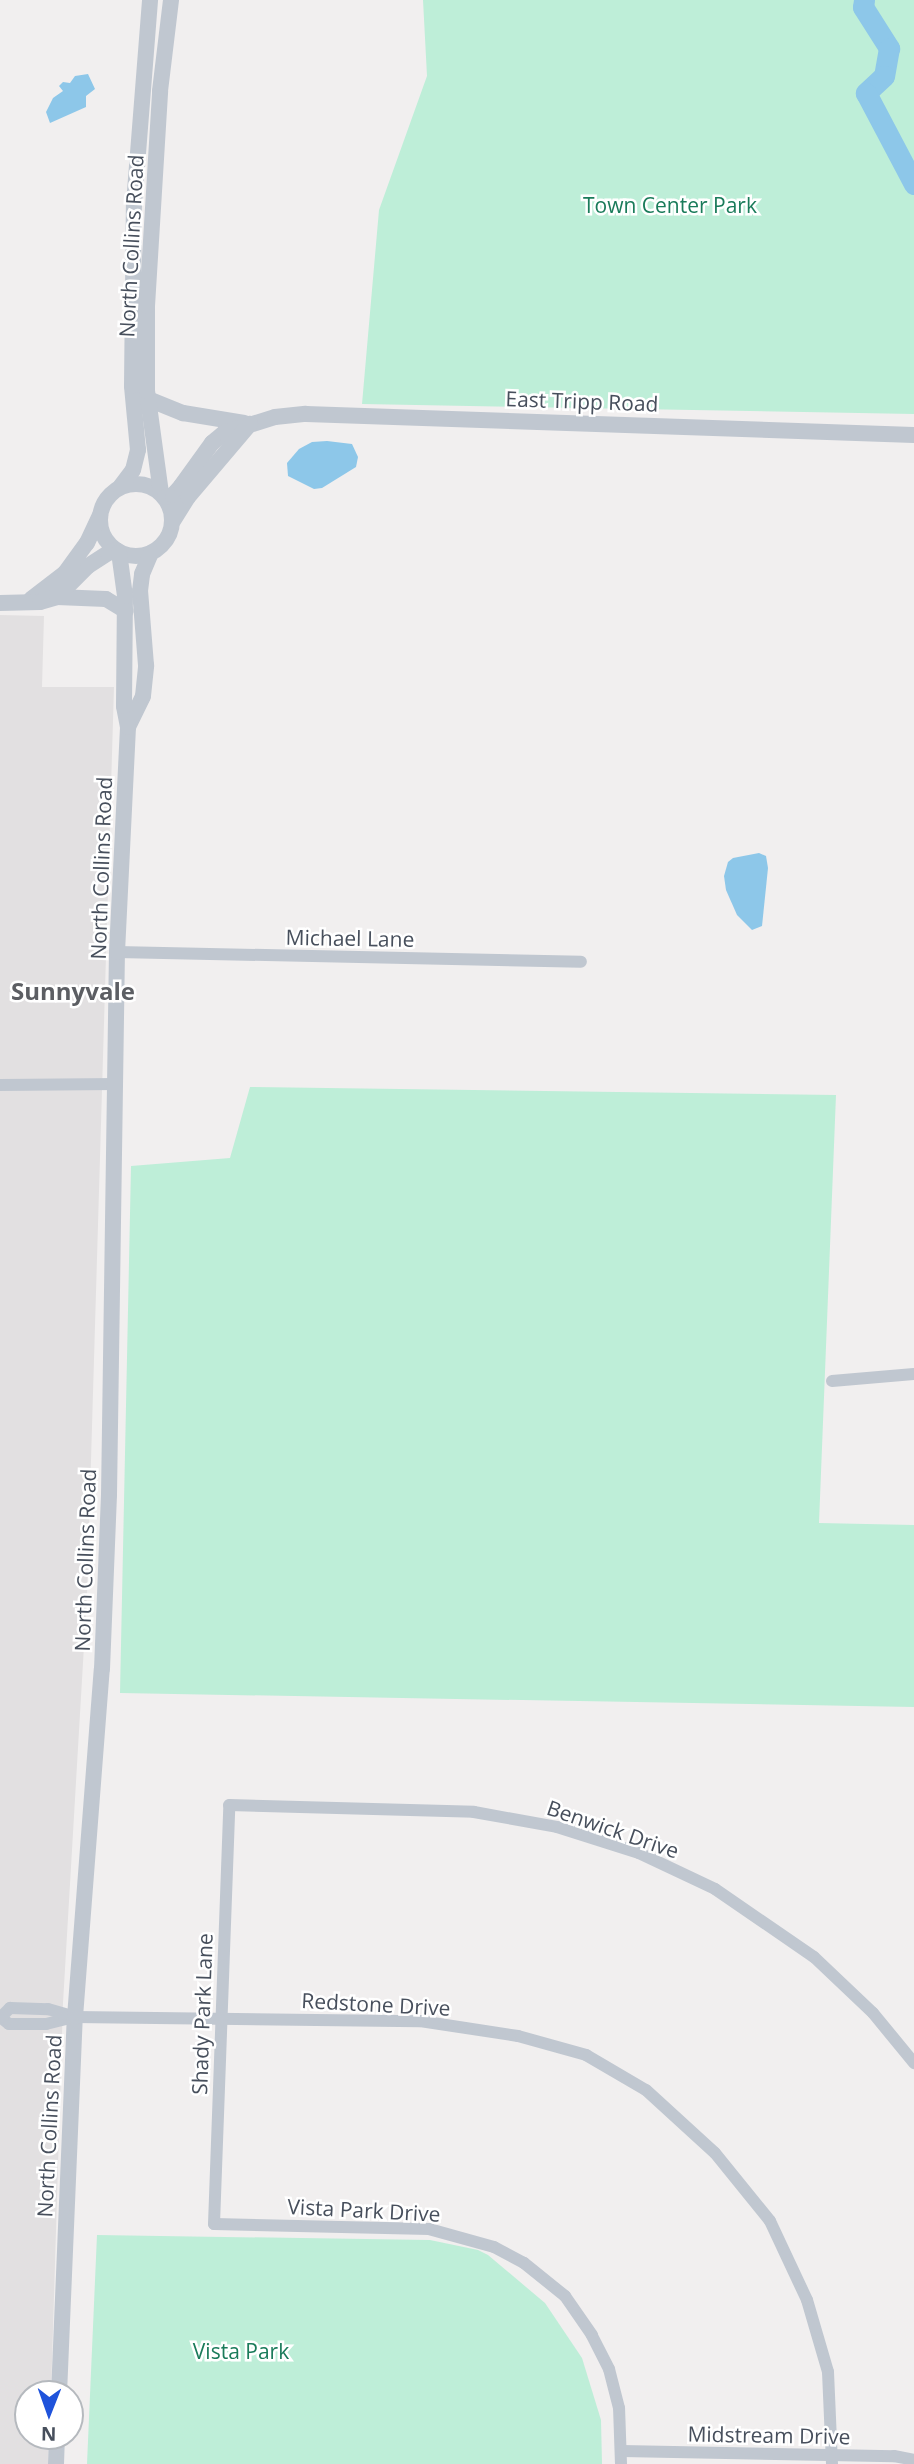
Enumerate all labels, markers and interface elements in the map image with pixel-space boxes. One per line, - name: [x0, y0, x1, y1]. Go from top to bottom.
- street label: North Collins Road: [114, 154, 148, 338]
- park label: Town Center Park: [583, 192, 757, 218]
- street label: East Tripp Road: [505, 386, 659, 416]
- street label: North Collins Road: [85, 776, 117, 960]
- street label: Michael Lane: [285, 924, 415, 952]
- district label: Sunnyvale: [11, 977, 135, 1005]
- street label: North Collins Road: [69, 1468, 101, 1652]
- street label: Benwick Drive: [544, 1795, 682, 1863]
- street label: Shady Park Lane: [187, 1933, 217, 2095]
- street label: Redstone Drive: [301, 1988, 451, 2020]
- street label: North Collins Road: [32, 2034, 66, 2218]
- street label: Vista Park Drive: [287, 2193, 441, 2227]
- park label: Vista Park: [193, 2338, 289, 2364]
- north arrow: [14, 2380, 84, 2450]
- text: N: [41, 2421, 57, 2447]
- street label: Midstream Drive: [687, 2421, 851, 2449]

